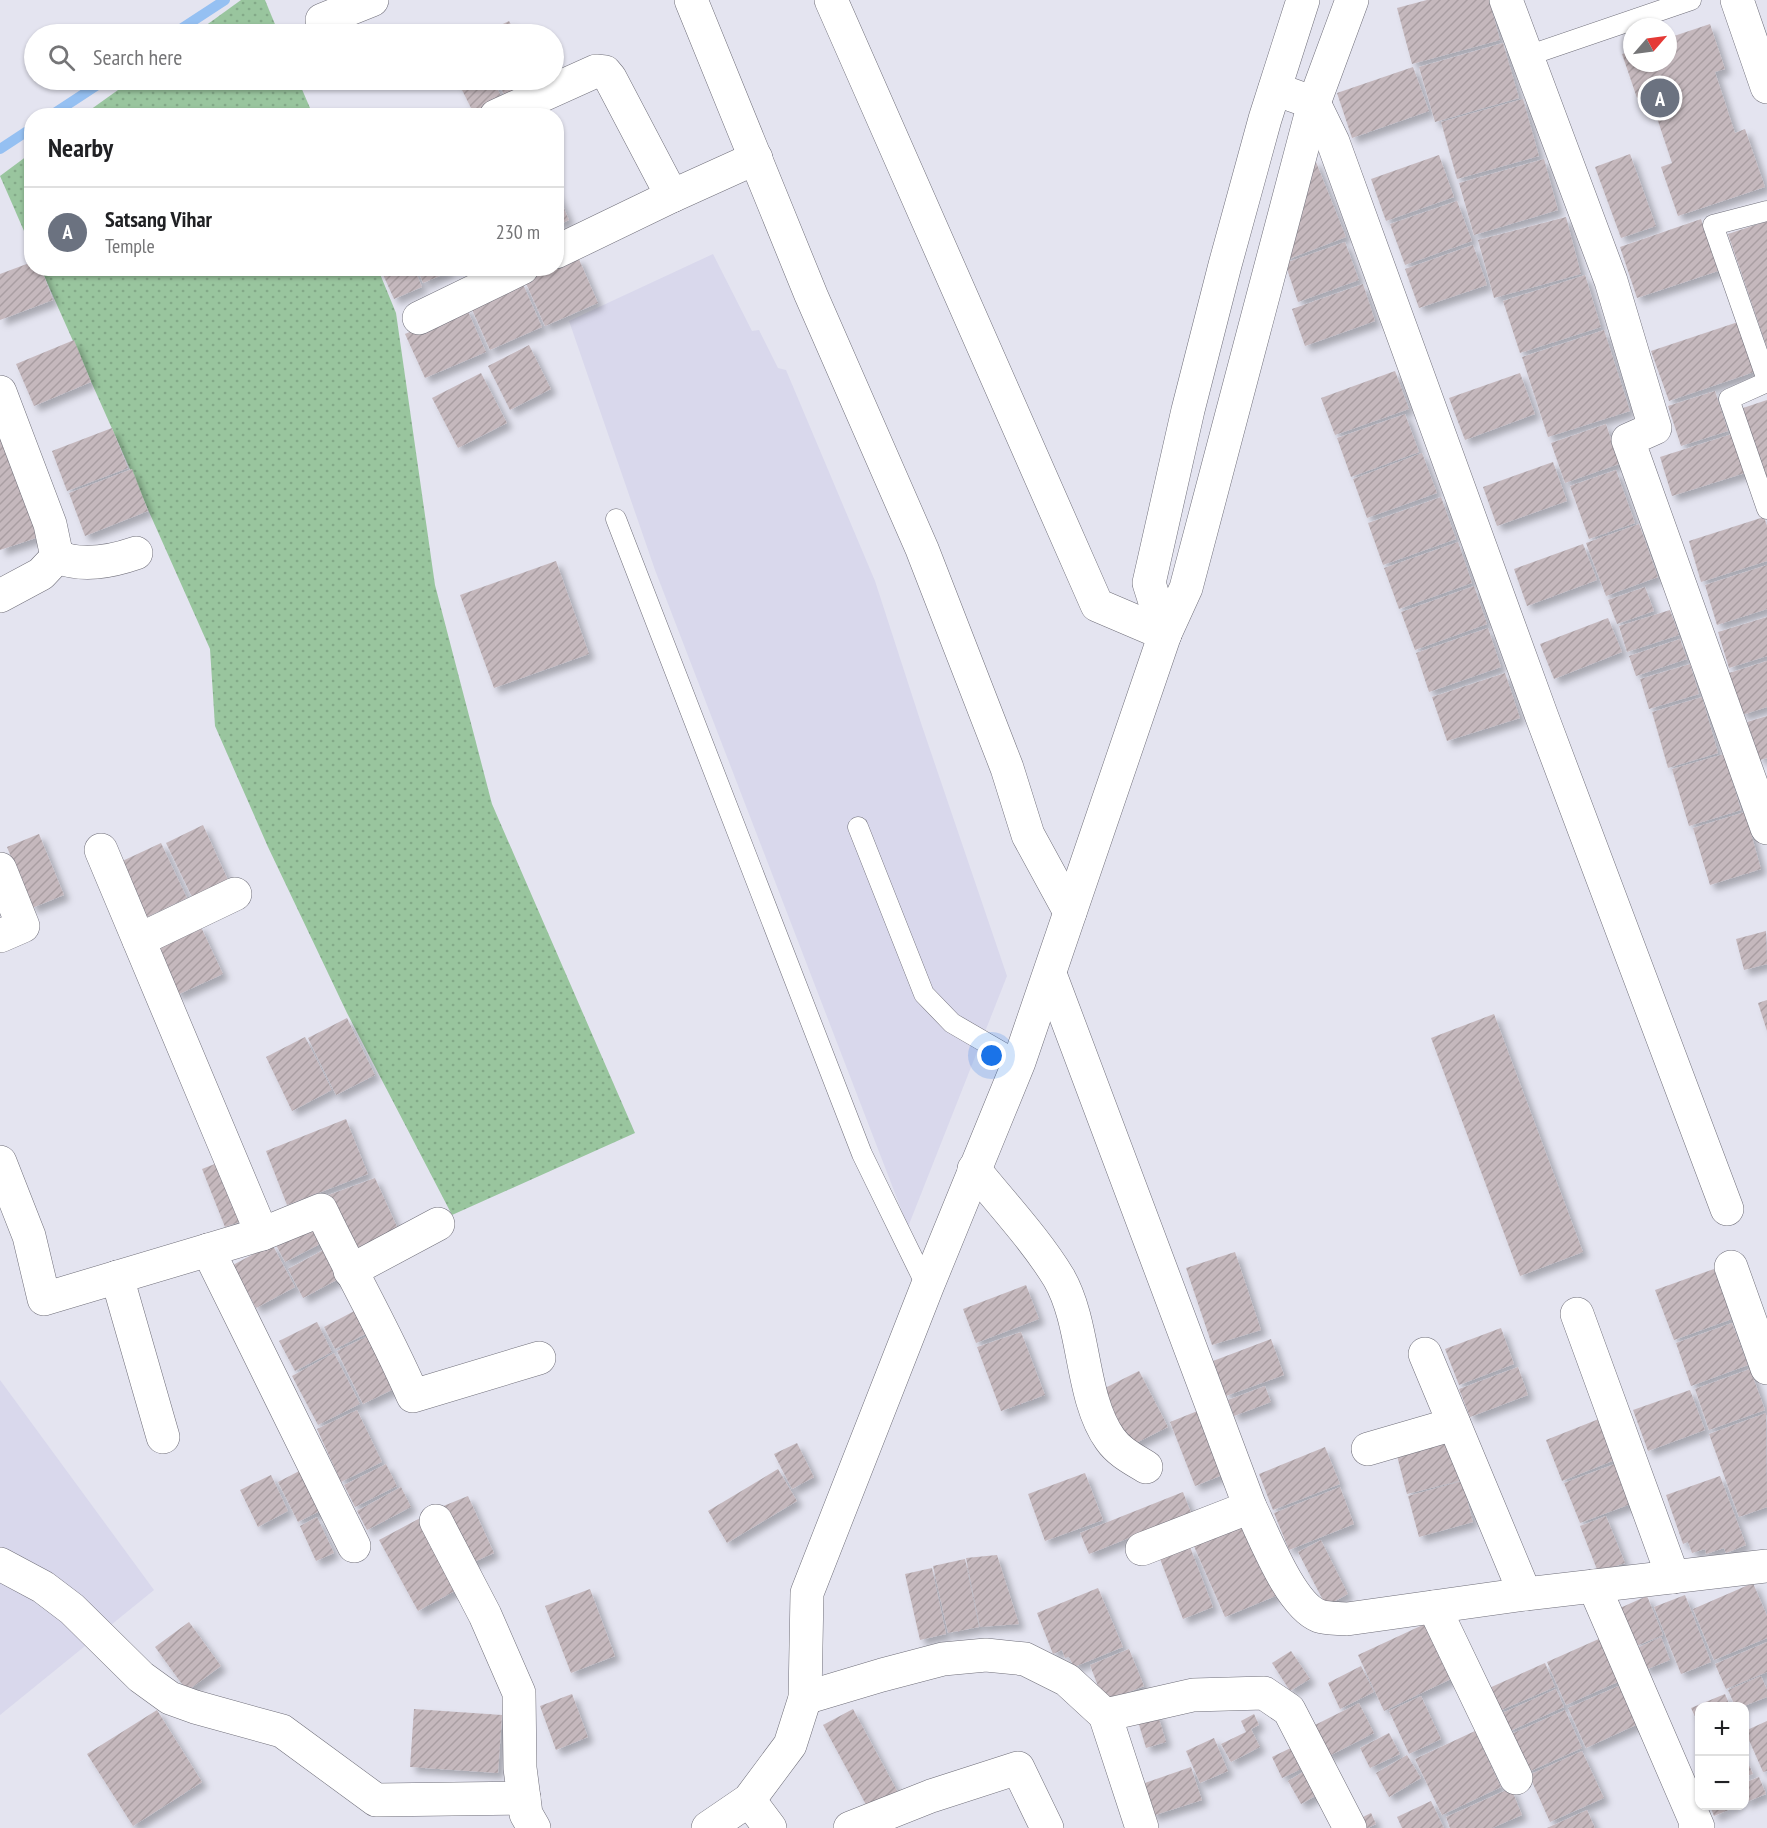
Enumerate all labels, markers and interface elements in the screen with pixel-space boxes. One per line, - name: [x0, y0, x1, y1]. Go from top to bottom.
- north arrow: [1623, 18, 1677, 72]
- search box: [24, 24, 564, 90]
- icon: search: [45, 41, 78, 74]
- text: Search here: [93, 43, 182, 71]
- pin: A: [1640, 76, 1680, 120]
- text: Nearby: [48, 131, 113, 164]
- text: Satsang Vihar: [105, 205, 212, 233]
- text: A: [62, 219, 73, 245]
- text: 230 m: [496, 219, 540, 245]
- text: Temple: [105, 233, 155, 259]
- your location: [977, 1041, 1006, 1070]
- map controls: [1695, 1702, 1749, 1810]
- button: +: [1695, 1702, 1749, 1756]
- button: −: [1695, 1756, 1749, 1810]

